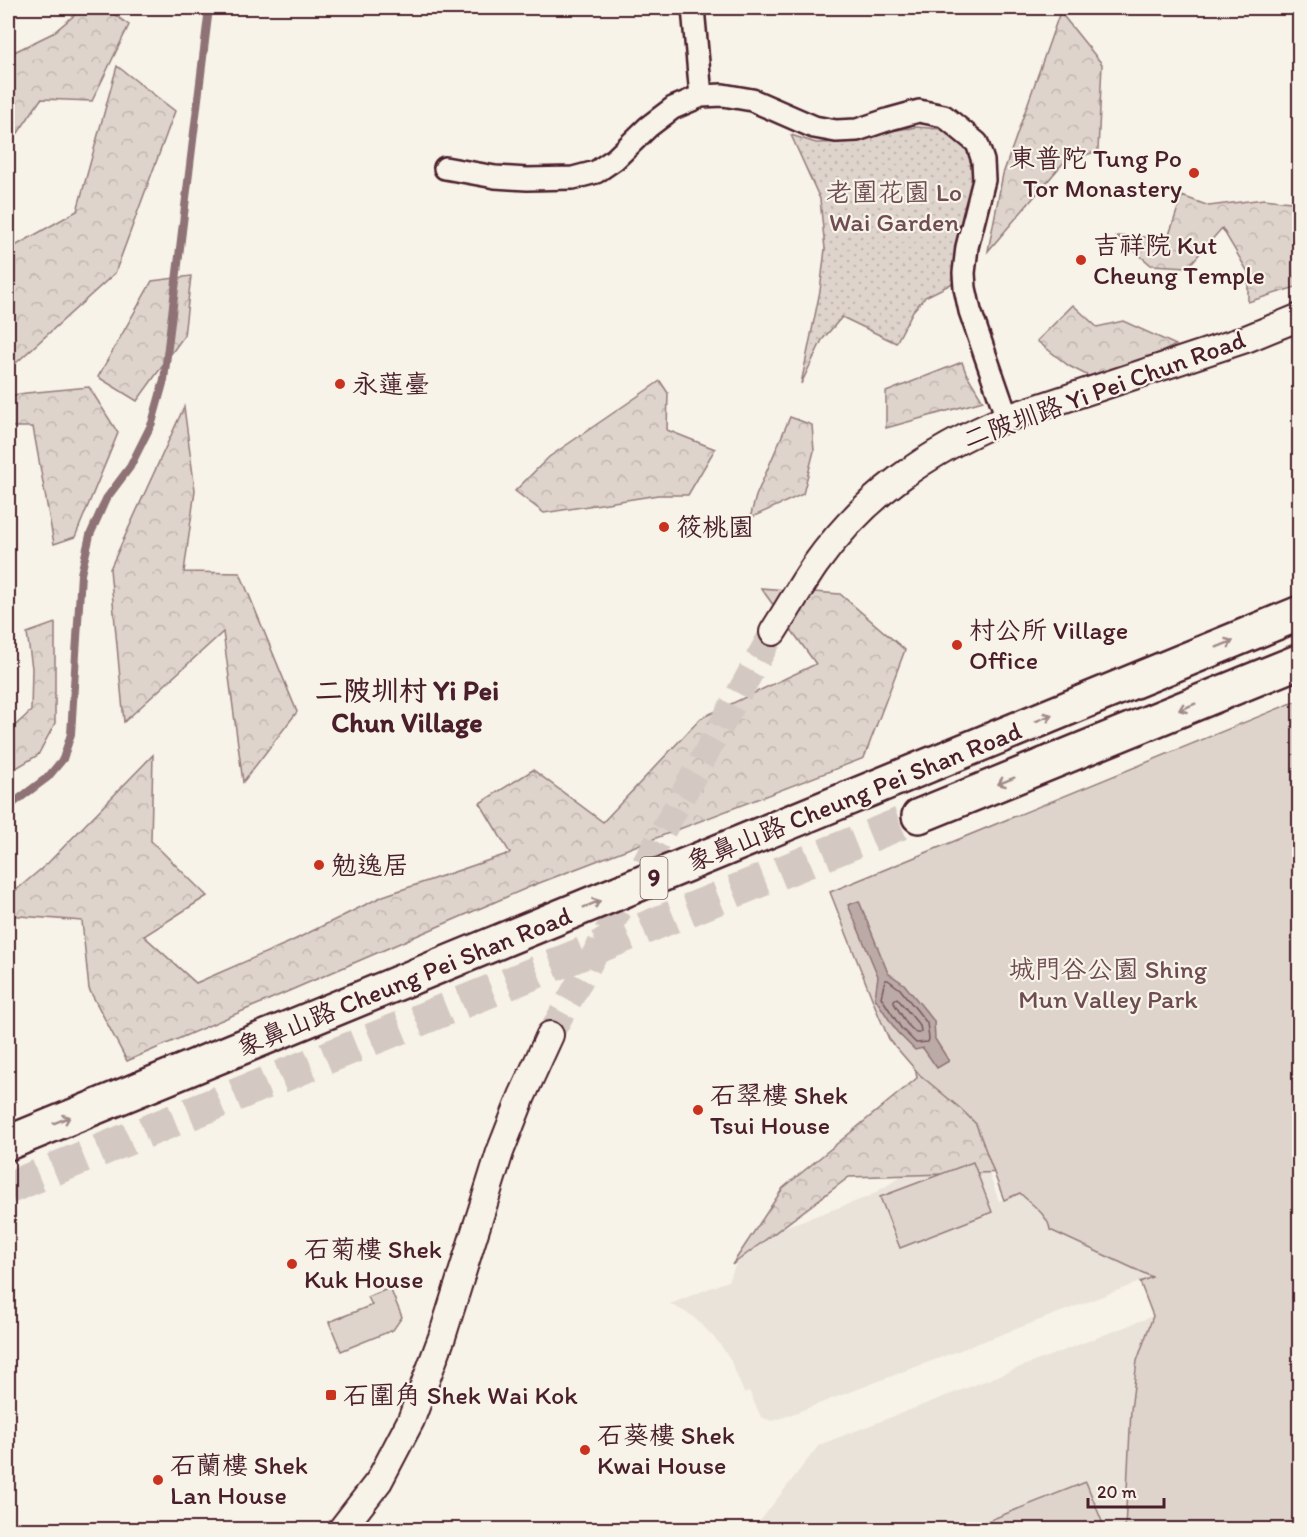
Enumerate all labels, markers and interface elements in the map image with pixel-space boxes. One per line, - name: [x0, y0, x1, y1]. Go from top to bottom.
- place label: 東普陀 Tung Po Tor Monastery: [1009, 142, 1182, 204]
- marker: 東普陀 Tung Po Tor Monastery: [1187, 166, 1201, 180]
- park label: 老圍花園 Lo Wai Garden: [826, 176, 962, 238]
- place label: 吉祥院 Kut Cheung Temple: [1093, 229, 1265, 291]
- marker: 吉祥院 Kut Cheung Temple: [1074, 253, 1088, 267]
- street label: 二陂圳路 Yi Pei Chun Road: [958, 323, 1250, 455]
- place label: 永蓮臺: [352, 368, 430, 400]
- marker: 永蓮臺: [333, 377, 347, 391]
- place label: 筱桃園: [676, 511, 754, 543]
- marker: 筱桃園: [657, 520, 671, 534]
- place label: 村公所 Village Office: [969, 614, 1128, 676]
- marker: 村公所 Village Office: [950, 638, 964, 652]
- one-way arrow: [1215, 638, 1233, 649]
- district label: 二陂圳村 Yi Pei Chun Village: [315, 673, 499, 739]
- one-way arrow: [1178, 702, 1197, 713]
- one-way arrow: [1035, 712, 1053, 723]
- street label: 象鼻山路 Cheung Pei Shan Road: [682, 714, 1026, 878]
- one-way arrow: [998, 776, 1016, 787]
- place label: 勉逸居: [331, 849, 409, 881]
- road number: 9: [640, 857, 668, 899]
- marker: 勉逸居: [312, 858, 326, 872]
- one-way arrow: [582, 898, 601, 909]
- street label: 象鼻山路 Cheung Pei Shan Road: [232, 899, 576, 1063]
- park label: 城門谷公園 Shing Mun Valley Park: [1009, 953, 1208, 1015]
- place label: 石翠樓 Shek Tsui House: [710, 1079, 848, 1141]
- marker: 石翠樓 Shek Tsui House: [691, 1103, 705, 1117]
- one-way arrow: [52, 1114, 70, 1125]
- place label: 石菊樓 Shek Kuk House: [304, 1233, 442, 1295]
- marker: 石菊樓 Shek Kuk House: [285, 1257, 299, 1271]
- place label: 石圍角 Shek Wai Kok: [343, 1379, 578, 1411]
- marker: 石圍角 Shek Wai Kok: [324, 1388, 338, 1402]
- place label: 石葵樓 Shek Kwai House: [597, 1419, 735, 1481]
- marker: 石葵樓 Shek Kwai House: [578, 1443, 592, 1457]
- place label: 石蘭樓 Shek Lan House: [170, 1449, 308, 1511]
- scale bar: [1088, 1471, 1164, 1509]
- marker: 石蘭樓 Shek Lan House: [151, 1473, 165, 1487]
- text: 20 m: [1097, 1481, 1137, 1503]

